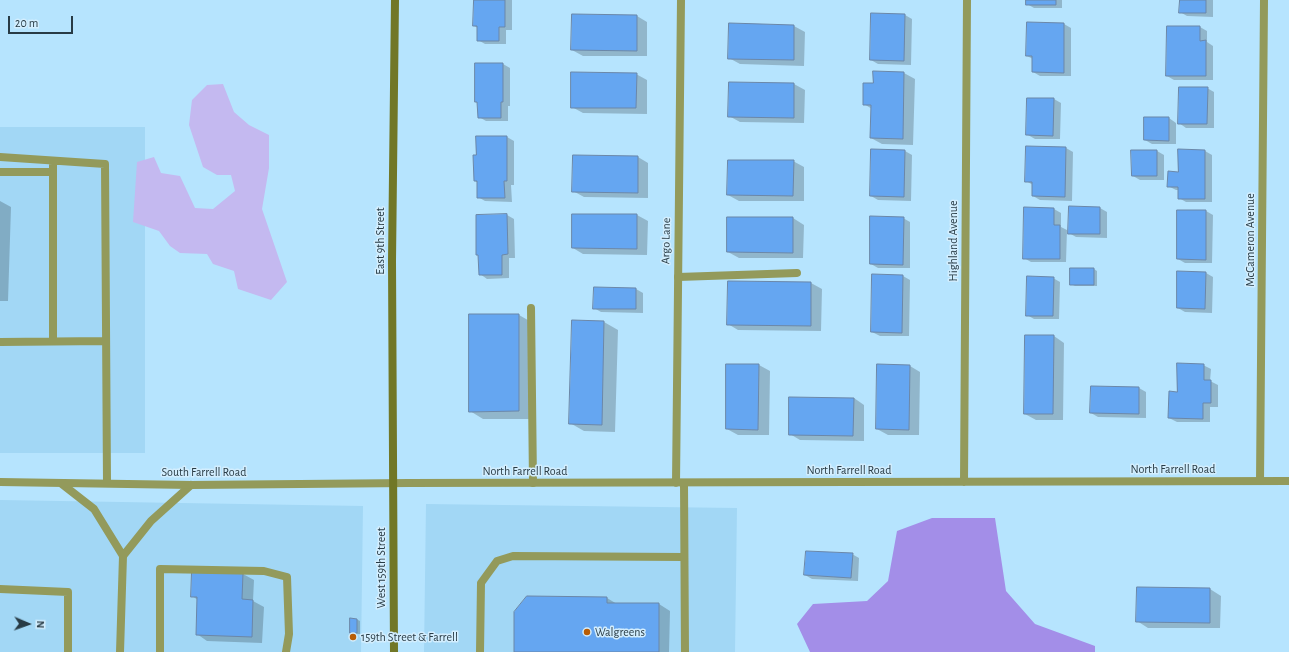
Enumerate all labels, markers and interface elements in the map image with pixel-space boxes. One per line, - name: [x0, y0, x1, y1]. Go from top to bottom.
- scale bar: [10, 8, 75, 34]
- text: 20 m: [15, 17, 38, 29]
- street label: McCameron Avenue: [1243, 193, 1257, 287]
- street label: Highland Avenue: [946, 201, 960, 281]
- street label: East 9th Street: [373, 207, 387, 275]
- street label: Argo Lane: [658, 218, 674, 264]
- street label: North Farrell Road: [1131, 462, 1215, 476]
- street label: North Farrell Road: [807, 463, 891, 477]
- street label: North Farrell Road: [483, 464, 567, 478]
- street label: South Farrell Road: [162, 465, 246, 479]
- street label: West 159th Street: [374, 527, 388, 609]
- north arrow: [8, 604, 48, 644]
- text: N: [35, 620, 46, 628]
- place label: Walgreens: [595, 625, 645, 639]
- marker: Walgreens: [582, 627, 592, 637]
- place label: 159th Street & Farrell: [361, 630, 458, 644]
- marker: 159th Street & Farrell: [348, 632, 358, 642]

